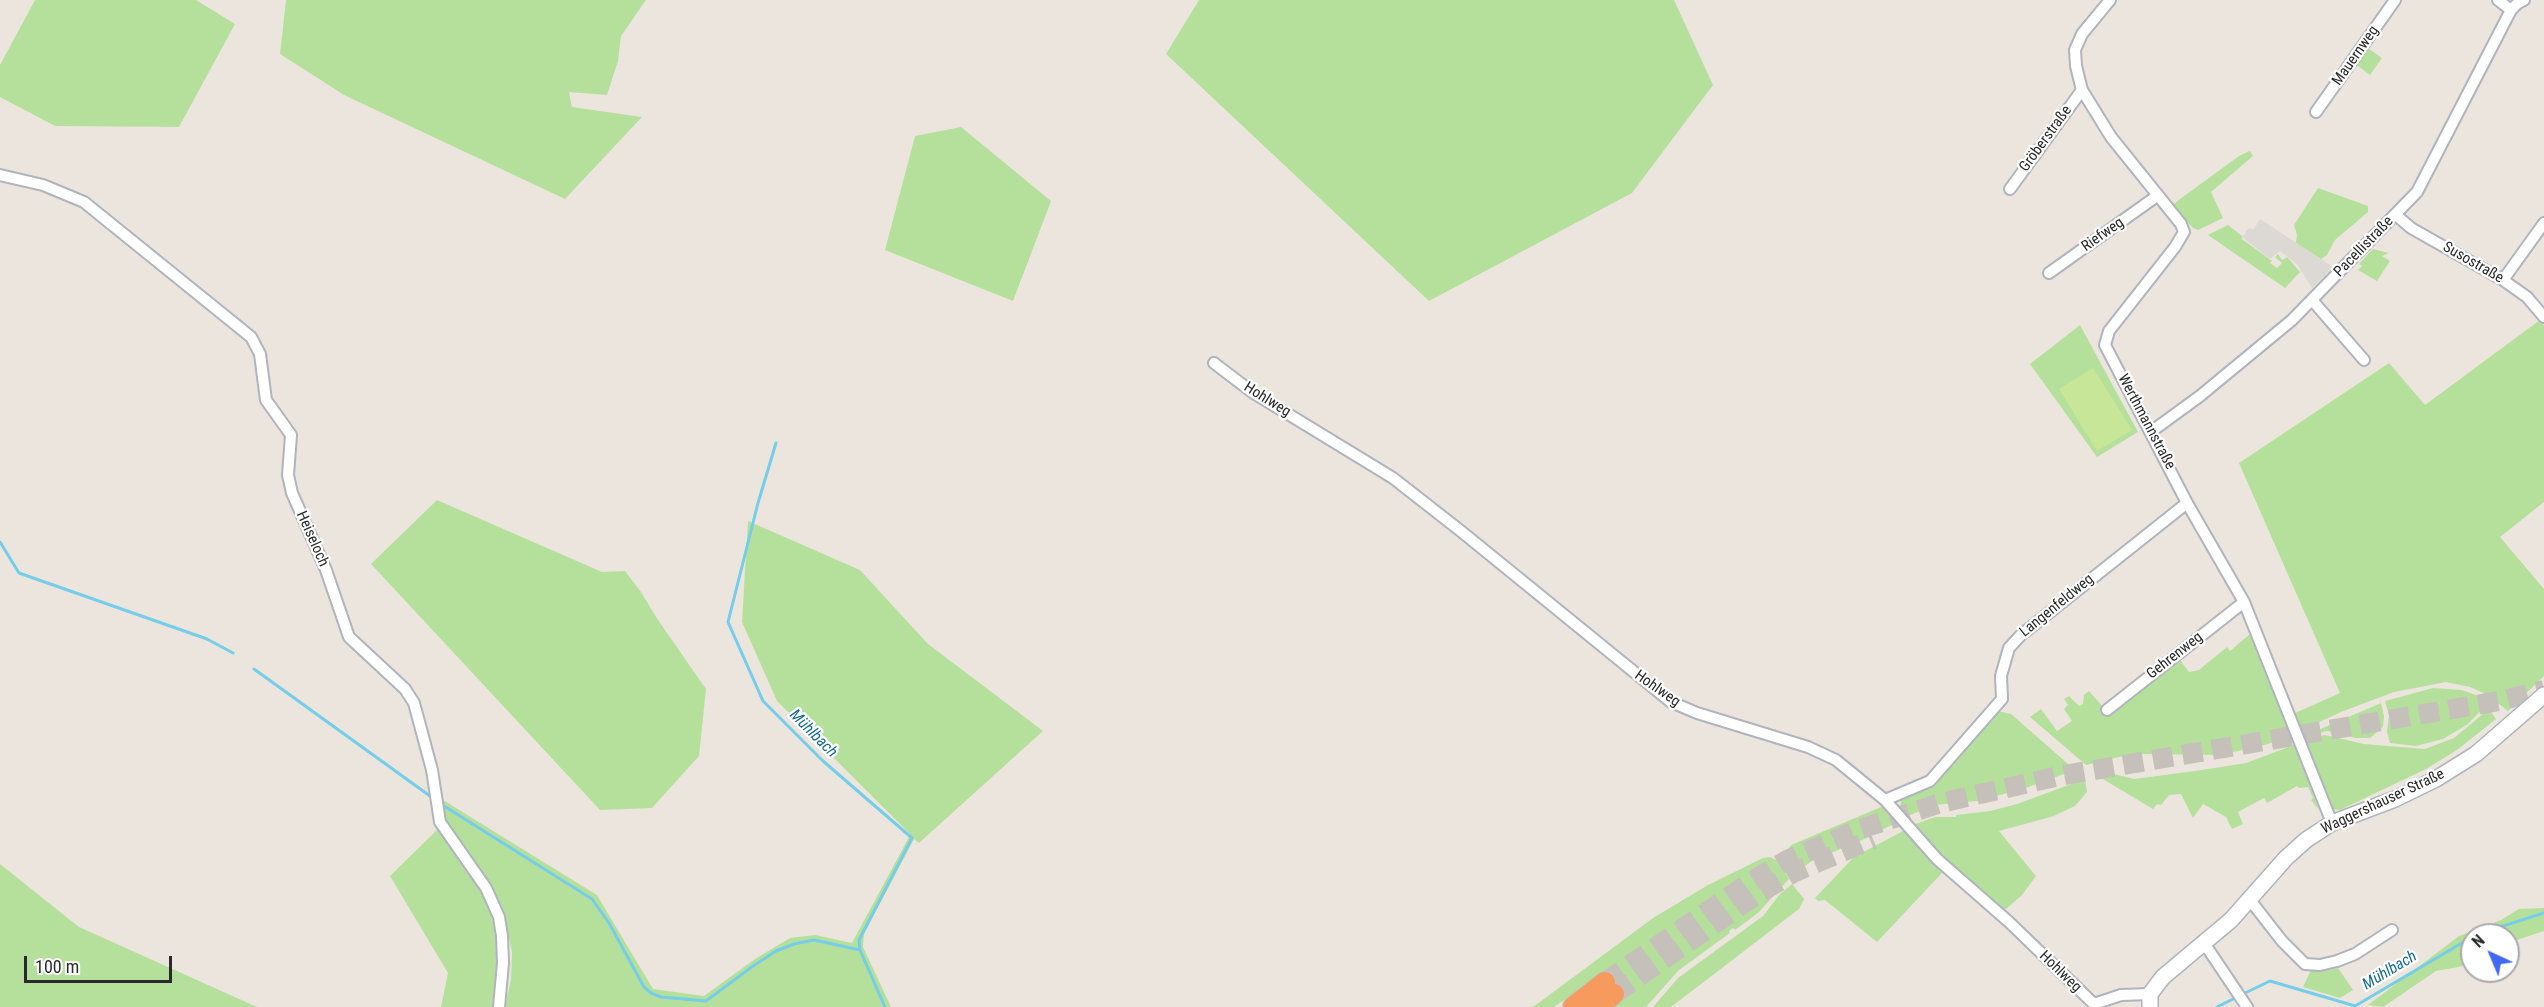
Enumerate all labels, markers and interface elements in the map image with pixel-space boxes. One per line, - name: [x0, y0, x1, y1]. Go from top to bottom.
- street label: Mauernweg: [2329, 23, 2383, 89]
- street label: Gröberstraße: [2016, 102, 2076, 176]
- street label: Pacellistraße: [2331, 213, 2397, 281]
- street label: Riefweg: [2078, 214, 2128, 256]
- street label: Susostraße: [2439, 238, 2507, 288]
- street label: Werthmannstraße: [2113, 371, 2179, 473]
- street label: Hohlweg: [1240, 379, 1294, 421]
- street label: Heiseloch: [292, 508, 332, 570]
- street label: Langenfeldweg: [2016, 571, 2098, 641]
- street label: Gehrenweg: [2143, 629, 2207, 683]
- street label: Hohlweg: [1631, 667, 1683, 711]
- water label: Mühlbach: [785, 706, 841, 762]
- street label: Waggershauser Straße: [2319, 766, 2447, 838]
- north arrow: [2460, 923, 2520, 983]
- text: N: [2468, 931, 2489, 951]
- scale bar: [27, 944, 176, 982]
- water label: Mühlbach: [2359, 947, 2421, 995]
- street label: Hohlweg: [2035, 948, 2085, 996]
- text: 100 m: [35, 956, 79, 977]

